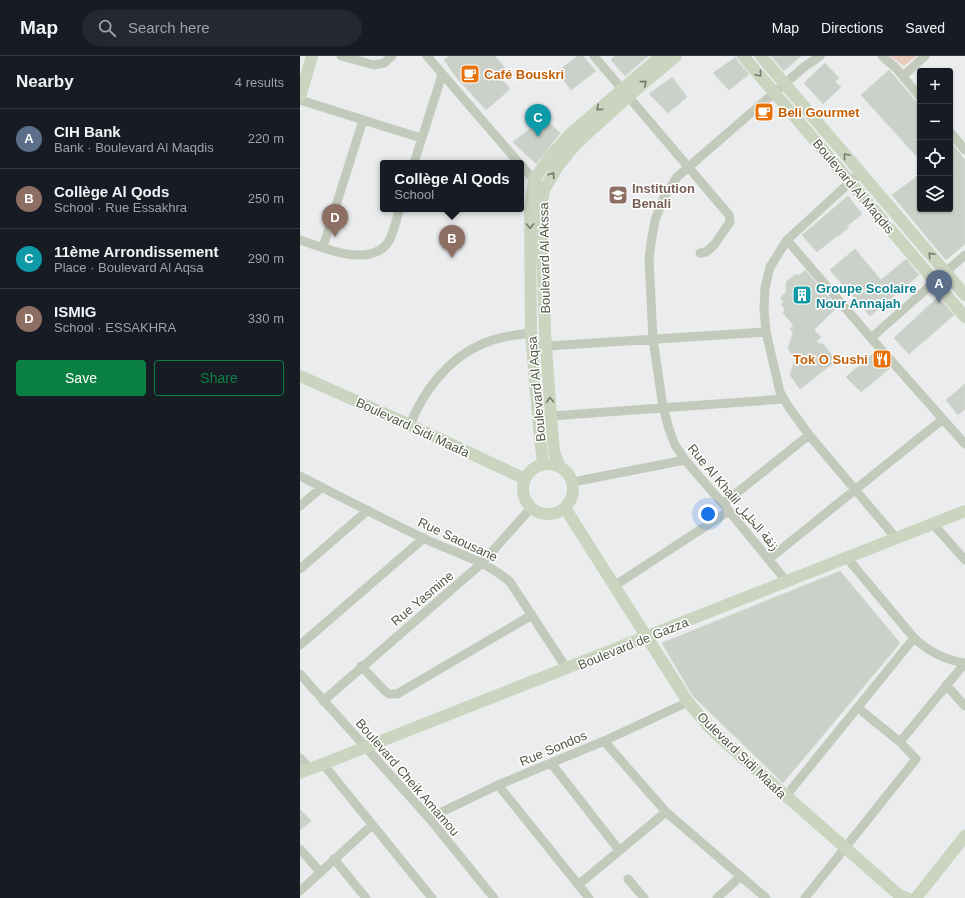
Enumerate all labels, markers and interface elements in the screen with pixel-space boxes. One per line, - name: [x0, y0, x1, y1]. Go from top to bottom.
- search box: [82, 10, 362, 46]
- text: Map: [20, 17, 58, 38]
- icon: search: [96, 17, 118, 39]
- text: Search here: [128, 19, 210, 36]
- text: Map: [772, 20, 799, 36]
- text: Directions: [821, 20, 883, 36]
- text: Saved: [905, 20, 945, 36]
- cafe icon: Café Bouskri: [459, 63, 481, 85]
- place label: Café Bouskri: [484, 67, 564, 82]
- map controls: [917, 68, 953, 212]
- button: +: [917, 68, 953, 104]
- one-way arrow: [754, 70, 761, 77]
- text: Nearby: [16, 72, 74, 91]
- text: 4 results: [235, 75, 284, 90]
- one-way arrow: [639, 81, 647, 88]
- cafe icon: Beli Gourmet: [753, 101, 775, 123]
- pin: C: [525, 104, 551, 137]
- one-way arrow: [596, 104, 604, 111]
- button: −: [917, 104, 953, 140]
- place label: Beli Gourmet: [778, 105, 860, 120]
- text: CIH Bank: [54, 123, 121, 140]
- text: A: [24, 131, 34, 146]
- text: 220 m: [248, 131, 284, 146]
- street label: Boulevard Al Maqdis: [810, 136, 898, 237]
- text: Bank · Boulevard Al Maqdis: [54, 140, 214, 155]
- button: locate: [917, 140, 953, 176]
- one-way arrow: [843, 154, 850, 161]
- popup: [380, 160, 524, 212]
- text: Collège Al Qods: [394, 170, 510, 187]
- one-way arrow: [548, 172, 555, 179]
- button: layers: [917, 176, 953, 212]
- place label: Institution Benali: [632, 181, 695, 211]
- text: Collège Al Qods: [54, 183, 169, 200]
- school or university icon: Institution Benali: [607, 184, 629, 206]
- text: School: [394, 187, 434, 202]
- text: B: [24, 191, 34, 206]
- text: 250 m: [248, 191, 284, 206]
- text: School · Rue Essakhra: [54, 200, 187, 215]
- street label: Boulevard Al Akssa: [536, 201, 553, 314]
- pin: D: [322, 204, 348, 237]
- one-way arrow: [526, 223, 534, 229]
- pin: B: [439, 225, 465, 258]
- text: 11ème Arrondissement: [54, 243, 219, 260]
- text: C: [24, 251, 34, 266]
- text: 290 m: [248, 251, 284, 266]
- one-way arrow: [928, 253, 935, 260]
- text: Place · Boulevard Al Aqsa: [54, 260, 204, 275]
- pin: A: [926, 270, 952, 303]
- place label: Groupe Scolaire Nour Annajah: [816, 281, 916, 311]
- building icon: Groupe Scolaire Nour Annajah: [791, 284, 813, 306]
- text: ISMIG: [54, 303, 97, 320]
- text: D: [24, 311, 34, 326]
- text: 330 m: [248, 311, 284, 326]
- text: School · ESSAKHRA: [54, 320, 176, 335]
- street label: Boulevard Al Aqsa: [524, 335, 549, 442]
- restaurant icon: Tok O Sushi: [871, 348, 893, 370]
- place label: Tok O Sushi: [793, 352, 868, 367]
- button: Save: [16, 360, 146, 396]
- button: Share: [154, 360, 284, 396]
- street label: Boulevard Sidi Maafa: [354, 395, 473, 461]
- one-way arrow: [545, 397, 554, 403]
- street label: Rue Al Khalil زنقة الخليل: [684, 441, 783, 554]
- your location: [698, 504, 718, 524]
- street label: Rue Saousane: [416, 514, 500, 564]
- street label: Rue Yasmine: [388, 568, 457, 629]
- street label: Boulevard de Gazza: [576, 614, 691, 672]
- street label: Oulevard Sidi Maafa: [694, 709, 790, 802]
- street label: Boulevard Cheik Amamou: [353, 716, 463, 839]
- street label: Rue Sondos: [517, 727, 590, 769]

